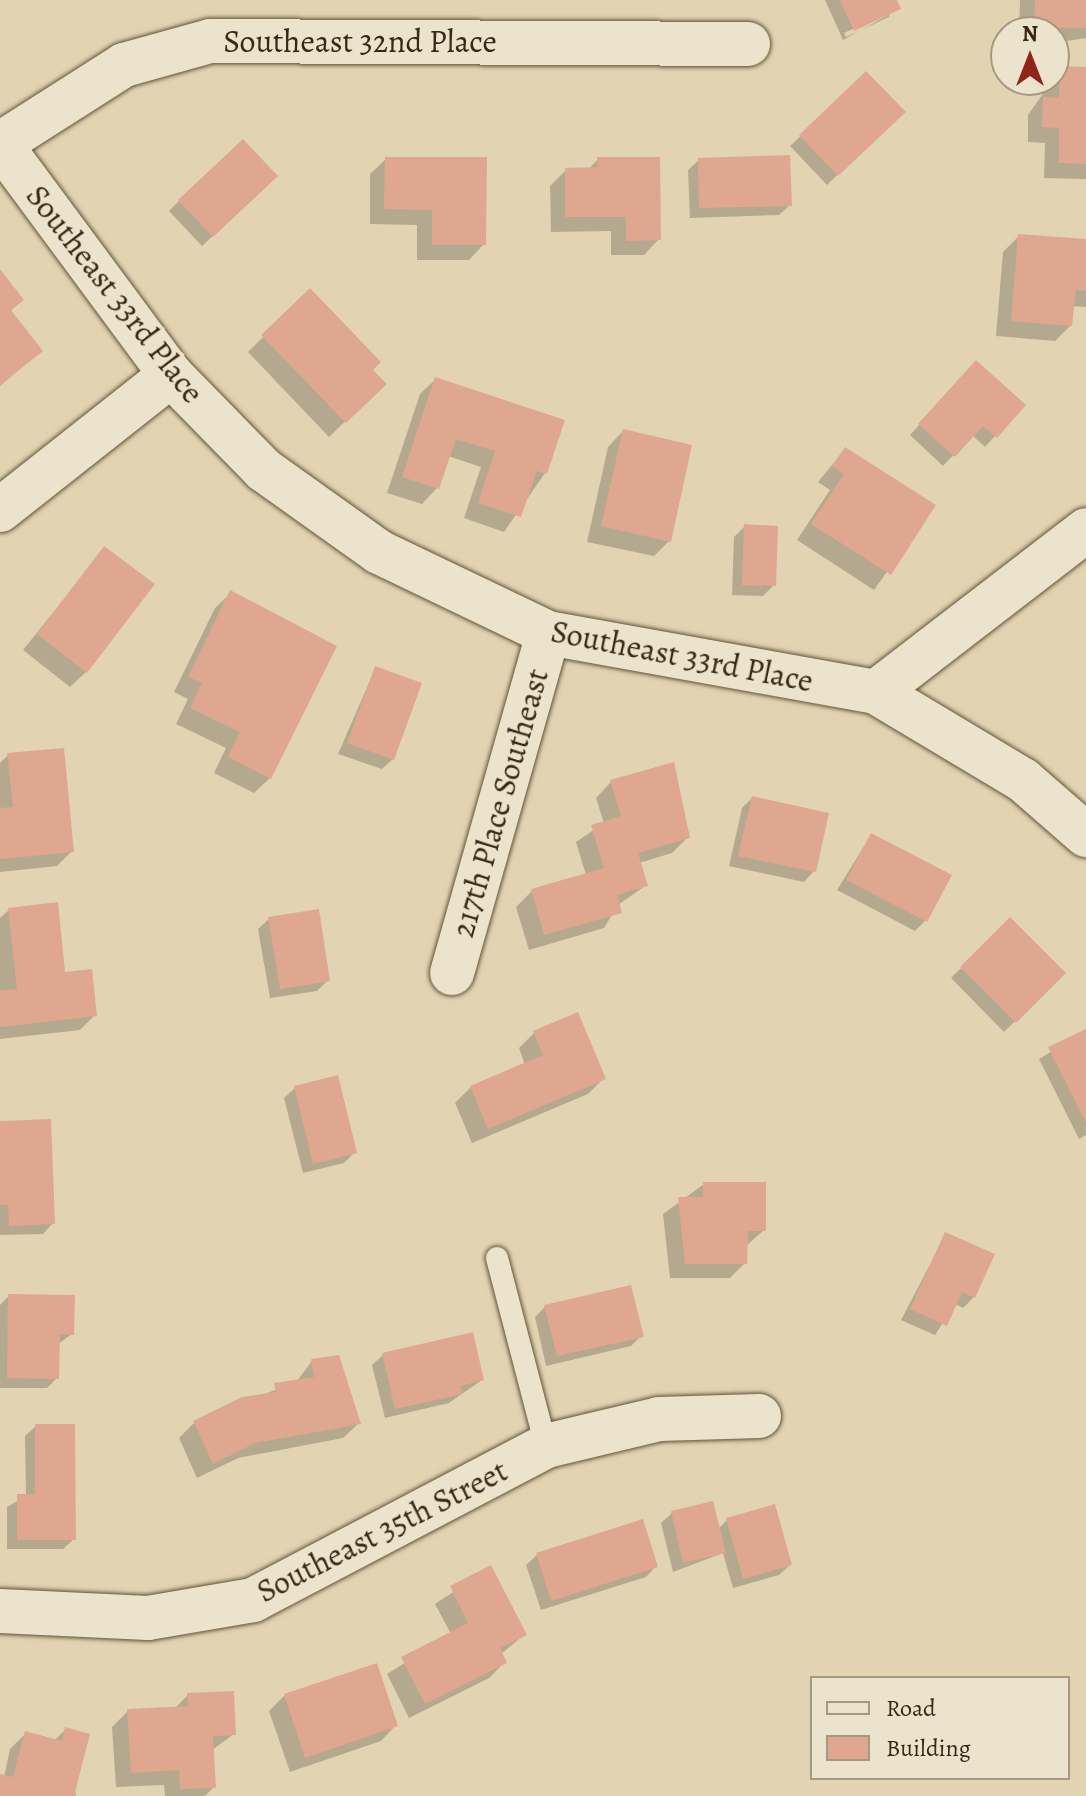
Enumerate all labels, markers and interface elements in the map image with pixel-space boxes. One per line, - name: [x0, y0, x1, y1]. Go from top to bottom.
- north arrow: [990, 16, 1070, 96]
- text: N: [1022, 19, 1038, 49]
- street label: Southeast 32nd Place: [223, 22, 497, 60]
- street label: Southeast 33rd Place: [18, 177, 212, 411]
- street label: Southeast 33rd Place: [548, 612, 816, 700]
- street label: 217th Place Southeast: [443, 664, 557, 942]
- street label: Southeast 35th Street: [250, 1451, 514, 1611]
- legend: [810, 1676, 1070, 1780]
- text: Road: [886, 1692, 936, 1724]
- text: Building: [886, 1732, 971, 1764]

